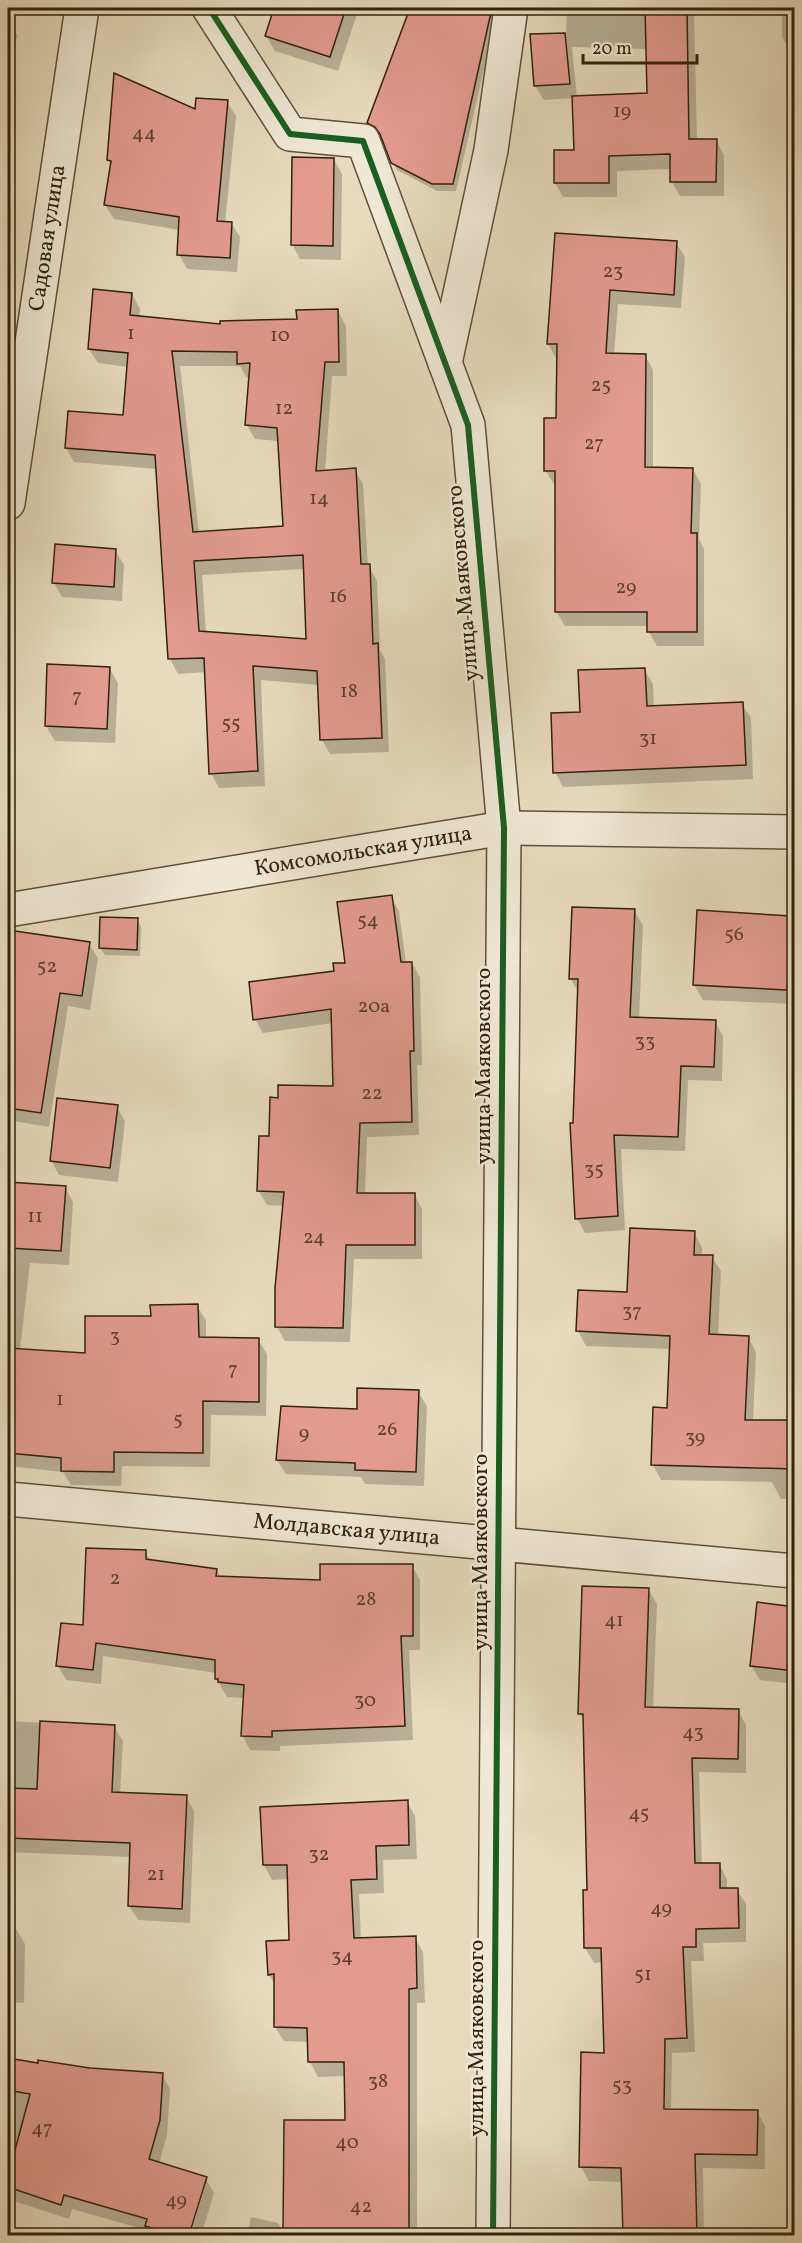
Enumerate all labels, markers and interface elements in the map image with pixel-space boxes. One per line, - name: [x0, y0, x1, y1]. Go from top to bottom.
- scale bar: [583, 27, 697, 65]
- text: 20 m: [592, 37, 632, 62]
- house number: 19: [613, 98, 631, 126]
- house number: 44: [132, 120, 156, 148]
- street label: Садовая улица: [21, 162, 74, 313]
- house number: 23: [603, 258, 623, 286]
- house number: 1: [127, 320, 135, 348]
- house number: 10: [270, 322, 290, 350]
- house number: 25: [591, 372, 611, 400]
- house number: 12: [275, 395, 293, 423]
- house number: 27: [584, 430, 604, 458]
- street label: улица Маяковского: [440, 484, 488, 682]
- house number: 14: [309, 485, 329, 513]
- house number: 29: [616, 574, 636, 602]
- house number: 16: [329, 583, 347, 611]
- house number: 18: [340, 678, 358, 706]
- house number: 7: [72, 683, 82, 711]
- house number: 55: [221, 710, 241, 738]
- house number: 31: [639, 725, 657, 753]
- street label: Комсомольская улица: [252, 818, 474, 885]
- house number: 54: [357, 907, 379, 935]
- house number: 56: [724, 921, 744, 949]
- house number: 52: [37, 953, 57, 981]
- street label: улица Маяковского: [469, 968, 500, 1164]
- house number: 20а: [358, 993, 390, 1021]
- house number: 33: [635, 1028, 655, 1056]
- house number: 22: [361, 1080, 383, 1108]
- house number: 35: [584, 1156, 604, 1184]
- house number: 11: [27, 1203, 43, 1231]
- house number: 24: [303, 1224, 325, 1252]
- house number: 37: [622, 1298, 642, 1326]
- house number: 3: [110, 1323, 120, 1351]
- house number: 7: [228, 1356, 238, 1384]
- house number: 1: [56, 1386, 64, 1414]
- house number: 5: [173, 1406, 183, 1434]
- house number: 26: [377, 1416, 397, 1444]
- house number: 9: [299, 1420, 309, 1448]
- house number: 39: [685, 1424, 705, 1452]
- street label: улица Маяковского: [466, 1454, 497, 1650]
- street label: Молдавская улица: [252, 1506, 441, 1554]
- house number: 2: [110, 1565, 120, 1593]
- house number: 28: [356, 1586, 376, 1614]
- house number: 41: [604, 1607, 624, 1635]
- house number: 30: [354, 1687, 376, 1715]
- house number: 43: [682, 1719, 704, 1747]
- house number: 45: [629, 1800, 649, 1828]
- house number: 32: [309, 1841, 330, 1869]
- house number: 21: [147, 1861, 165, 1889]
- house number: 49: [650, 1895, 672, 1923]
- street label: улица Маяковского: [462, 1940, 493, 2136]
- house number: 34: [331, 1943, 353, 1971]
- house number: 51: [634, 1961, 652, 1989]
- house number: 38: [368, 2068, 388, 2096]
- house number: 53: [612, 2072, 632, 2100]
- house number: 47: [31, 2115, 53, 2143]
- house number: 40: [335, 2129, 359, 2157]
- house number: 49: [165, 2187, 187, 2215]
- house number: 42: [350, 2193, 372, 2221]

